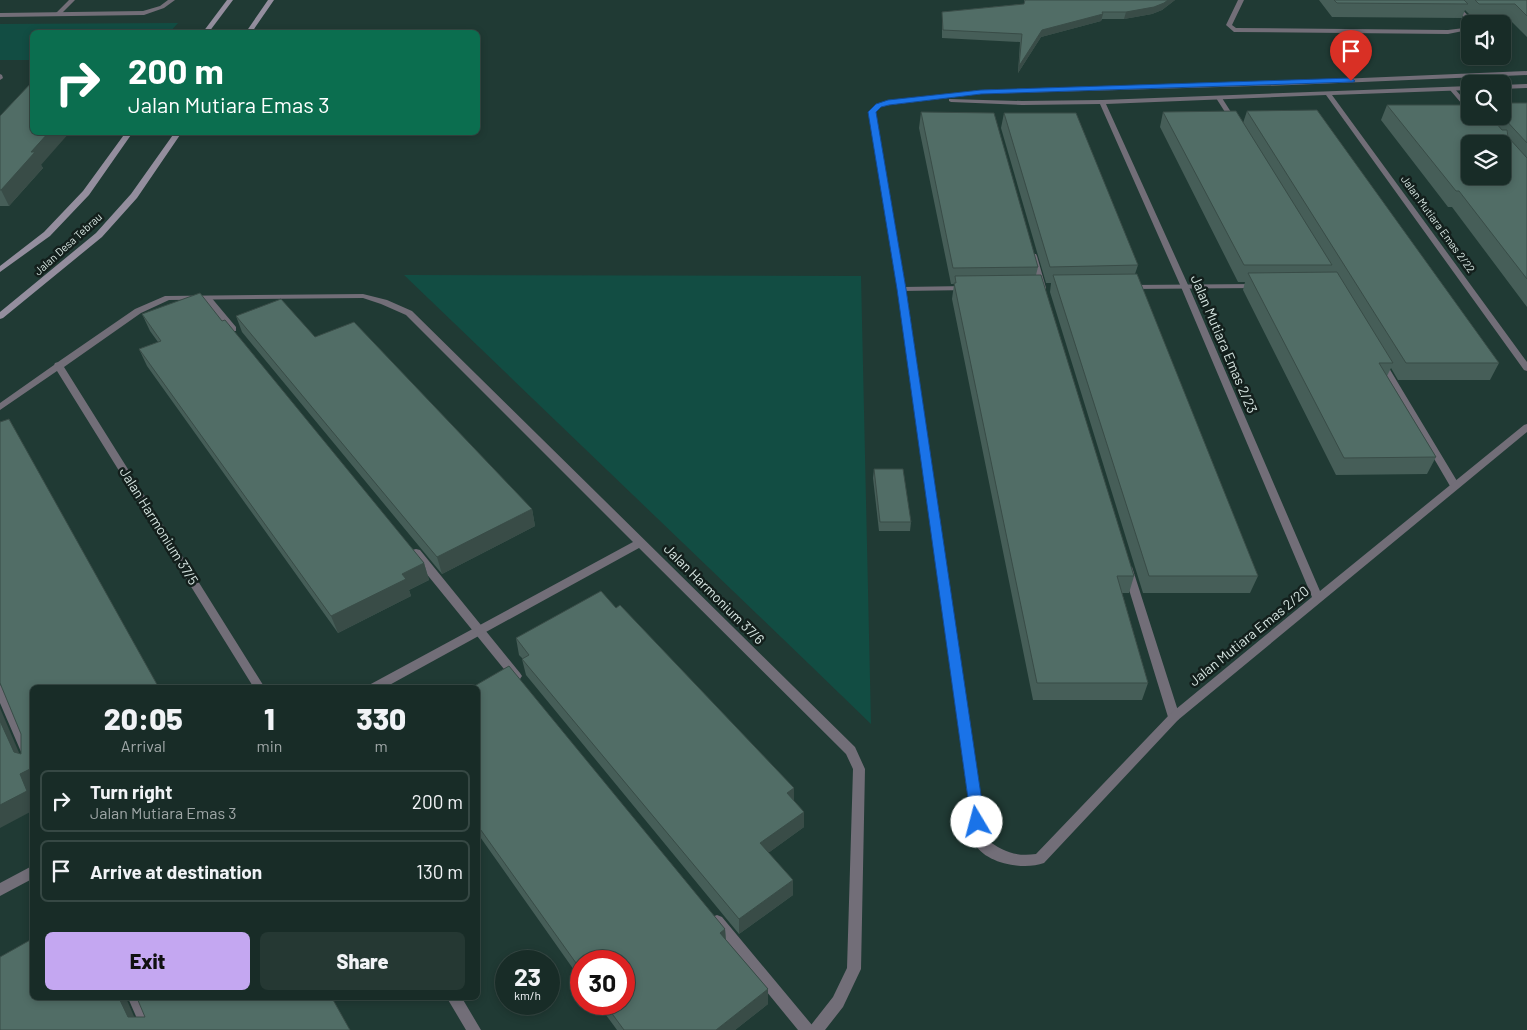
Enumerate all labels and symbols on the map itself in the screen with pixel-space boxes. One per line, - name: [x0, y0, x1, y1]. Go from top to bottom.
- pin: [1330, 30, 1372, 81]
- street label: Jalan Mutiara Emas 2/22: [1399, 172, 1478, 275]
- street label: Jalan Desa Tebrau: [31, 210, 104, 277]
- street label: Jalan Mutiara Emas 2/23: [1188, 272, 1261, 416]
- street label: Jalan Harmonium 37/5: [116, 464, 202, 588]
- street label: Jalan Harmonium 37/6: [661, 540, 768, 647]
- street label: Jalan Mutiara Emas 2/20: [1185, 582, 1312, 689]
- position arrow: [950, 795, 1002, 847]
- speed limit sign: 30: [570, 950, 635, 1015]

